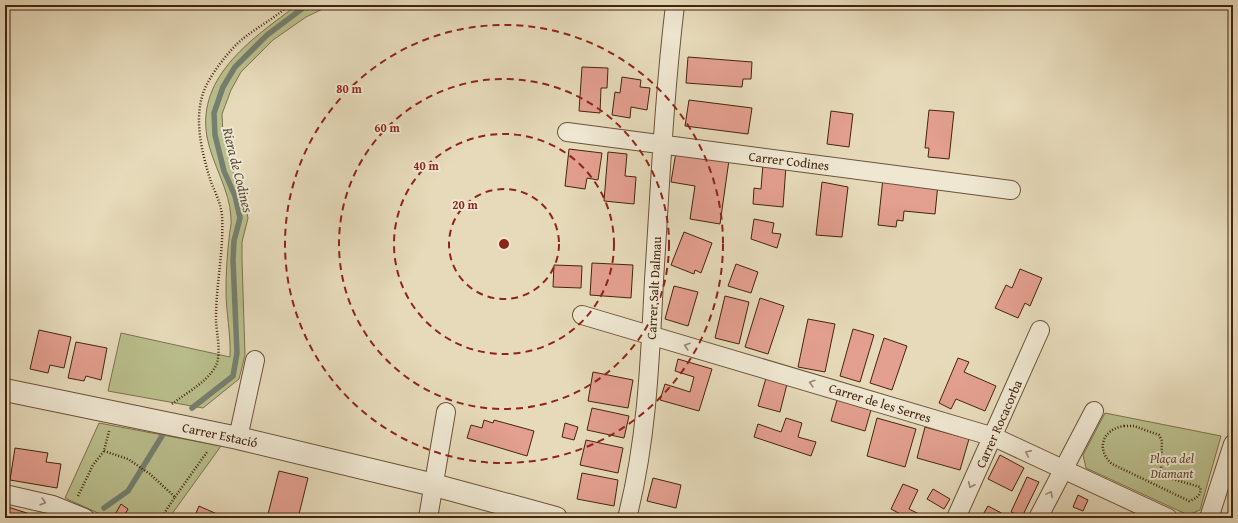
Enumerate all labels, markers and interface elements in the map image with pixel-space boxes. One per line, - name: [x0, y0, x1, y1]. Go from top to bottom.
- text: 80 m: [336, 80, 362, 97]
- text: 60 m: [374, 119, 400, 136]
- water label: Riera de Codines: [218, 124, 258, 215]
- street label: Carrer Codines: [748, 147, 830, 175]
- text: 40 m: [413, 157, 439, 174]
- text: 20 m: [452, 196, 478, 213]
- street label: Carrer Salt Dalmau: [642, 236, 666, 340]
- centre of rings: [497, 237, 511, 251]
- one-way arrow: [684, 342, 691, 351]
- street label: Carrer Rocacorba: [971, 376, 1027, 471]
- street label: Carrer de les Serres: [827, 378, 933, 428]
- one-way arrow: [808, 379, 815, 388]
- street label: Carrer Estació: [181, 418, 260, 452]
- park label: Plaça del Diamant: [1149, 449, 1194, 483]
- one-way arrow: [1025, 450, 1033, 458]
- one-way arrow: [968, 481, 976, 488]
- one-way arrow: [1046, 491, 1053, 498]
- one-way arrow: [39, 497, 46, 506]

